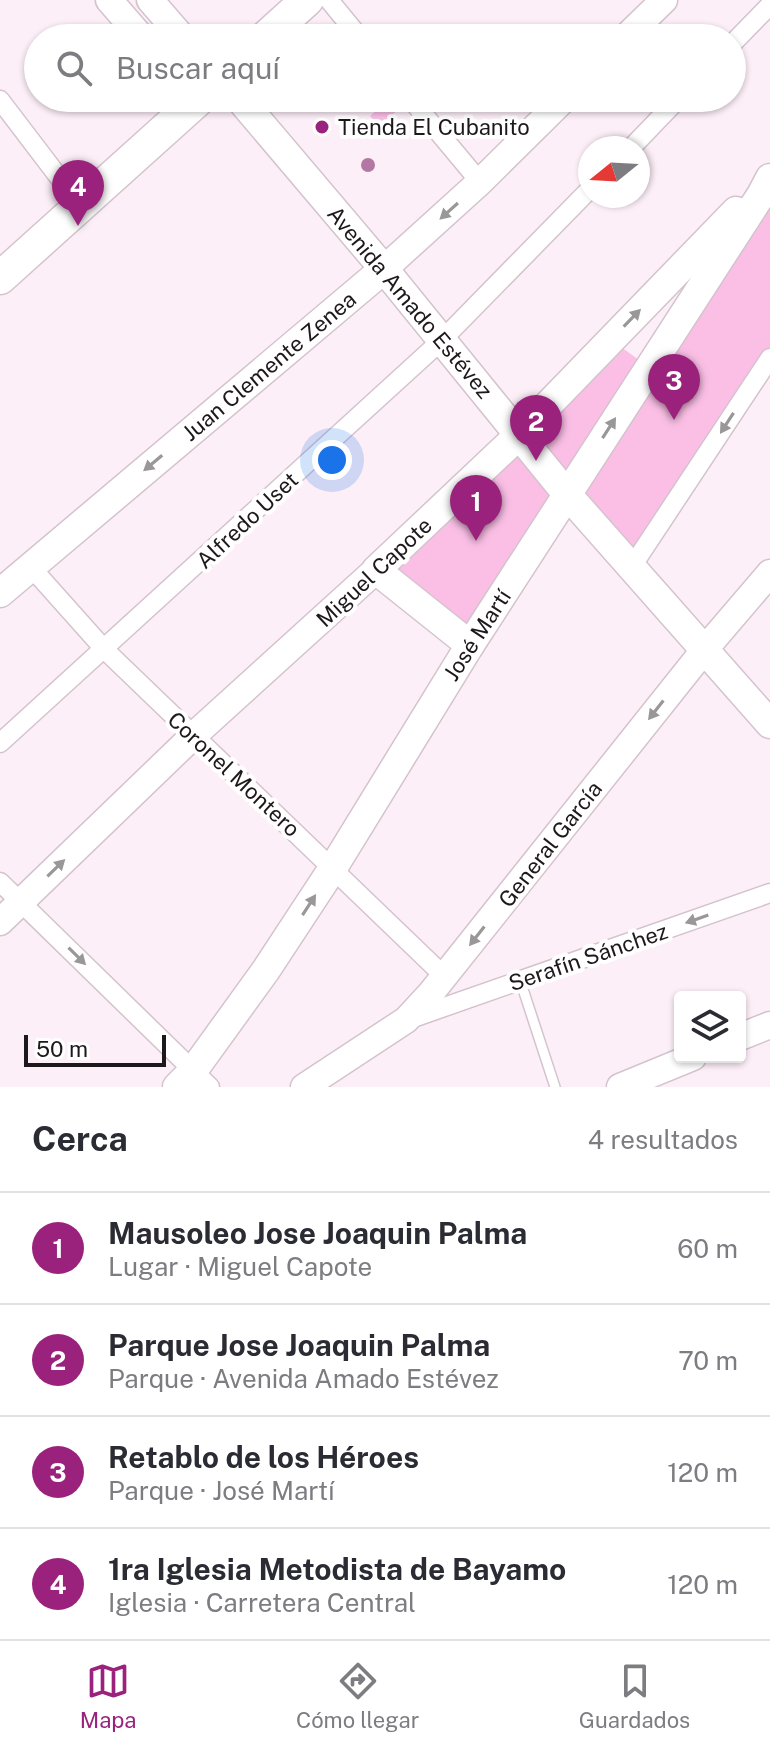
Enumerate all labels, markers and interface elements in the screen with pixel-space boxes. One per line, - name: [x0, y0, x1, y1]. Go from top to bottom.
- search box: [24, 24, 746, 112]
- icon: search: [52, 46, 96, 90]
- text: Buscar aquí: [116, 50, 280, 86]
- place label: Tienda El Cubanito: [338, 114, 530, 140]
- marker: Tienda El Cubanito: [313, 118, 331, 136]
- north arrow: [578, 136, 650, 208]
- pin: 4: [52, 160, 104, 226]
- street label: Avenida Amado Estévez: [322, 201, 498, 403]
- one-way arrow: [439, 201, 458, 219]
- street label: Juan Clemente Zenea: [177, 286, 361, 446]
- one-way arrow: [622, 309, 641, 328]
- pin: 3: [648, 354, 700, 420]
- pin: 2: [510, 395, 562, 461]
- one-way arrow: [720, 412, 735, 433]
- one-way arrow: [601, 417, 615, 439]
- your location: [312, 440, 352, 480]
- one-way arrow: [143, 454, 163, 471]
- street label: Alfredo Uset: [191, 466, 303, 574]
- pin: 1: [450, 475, 502, 541]
- street label: Miguel Capote: [311, 512, 437, 632]
- street label: José Martí: [438, 584, 516, 685]
- one-way arrow: [649, 700, 665, 720]
- street label: Coronel Montero: [163, 706, 305, 842]
- street label: General García: [493, 776, 607, 912]
- one-way arrow: [46, 859, 65, 877]
- one-way arrow: [301, 894, 316, 915]
- one-way arrow: [684, 914, 708, 926]
- street label: Serafín Sánchez: [505, 918, 671, 996]
- one-way arrow: [469, 926, 486, 946]
- one-way arrow: [67, 946, 86, 965]
- map controls: [674, 991, 746, 1063]
- button: layers: [674, 991, 746, 1063]
- scale bar: [24, 1031, 166, 1067]
- text: 50 m: [36, 1036, 88, 1062]
- text: Cerca: [32, 1119, 128, 1159]
- text: 4 resultados: [588, 1124, 738, 1155]
- text: Mausoleo Jose Joaquin Palma: [108, 1215, 527, 1251]
- text: 1: [52, 1233, 64, 1264]
- text: 60 m: [677, 1233, 738, 1264]
- text: Lugar · Miguel Capote: [108, 1251, 372, 1282]
- text: Parque Jose Joaquin Palma: [108, 1327, 490, 1363]
- text: 2: [50, 1345, 66, 1376]
- text: 70 m: [678, 1345, 738, 1376]
- text: Parque · Avenida Amado Estévez: [108, 1363, 499, 1394]
- text: Retablo de los Héroes: [108, 1439, 419, 1475]
- text: 3: [49, 1457, 67, 1488]
- text: 120 m: [667, 1457, 738, 1488]
- text: Parque · José Martí: [108, 1475, 334, 1506]
- text: 1ra Iglesia Metodista de Bayamo: [108, 1551, 566, 1587]
- text: 4: [49, 1569, 67, 1600]
- text: 120 m: [667, 1569, 738, 1600]
- text: Iglesia · Carretera Central: [108, 1587, 416, 1618]
- tab: Mapa: [80, 1659, 136, 1733]
- tab: Cómo llegar: [296, 1659, 419, 1733]
- tab: Guardados: [579, 1659, 690, 1733]

